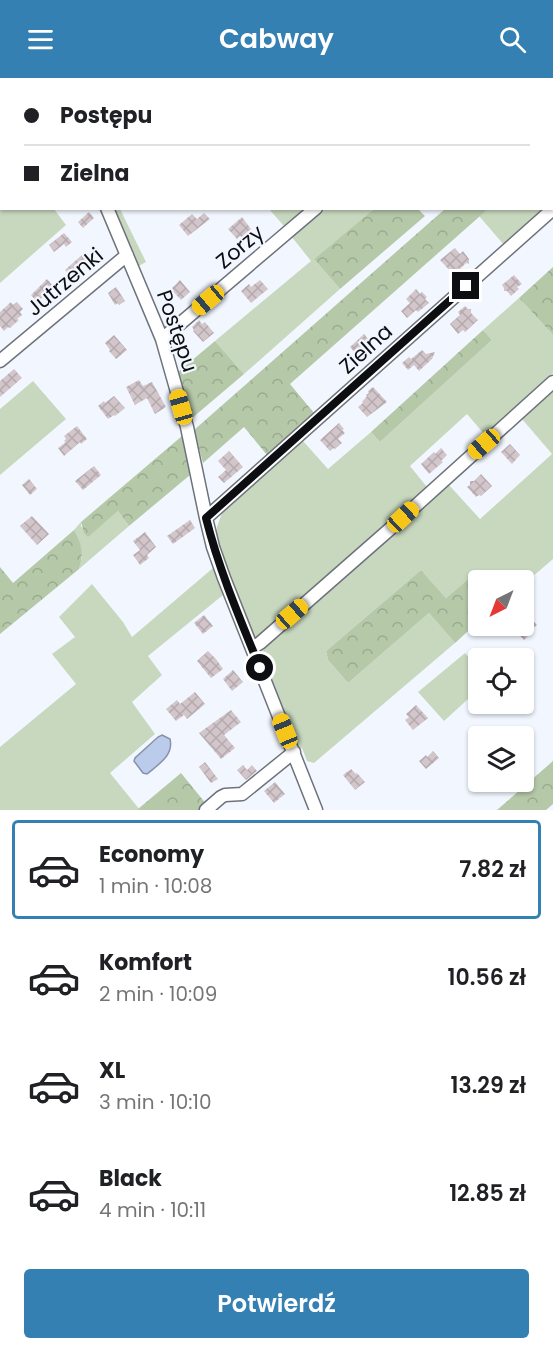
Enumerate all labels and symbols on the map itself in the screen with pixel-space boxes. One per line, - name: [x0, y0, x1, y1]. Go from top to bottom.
- street label: Zorzy: [210, 218, 270, 275]
- street label: Jutrzenki: [20, 241, 109, 322]
- route end: [452, 272, 479, 299]
- car: [188, 282, 228, 318]
- street label: Postępu: [150, 286, 205, 376]
- street label: Zielna: [333, 317, 399, 380]
- car: [167, 387, 195, 427]
- car: [465, 425, 503, 463]
- car: [384, 498, 422, 536]
- north arrow: [468, 570, 534, 636]
- car: [273, 595, 311, 633]
- route start: [246, 654, 273, 681]
- car: [270, 711, 300, 751]

